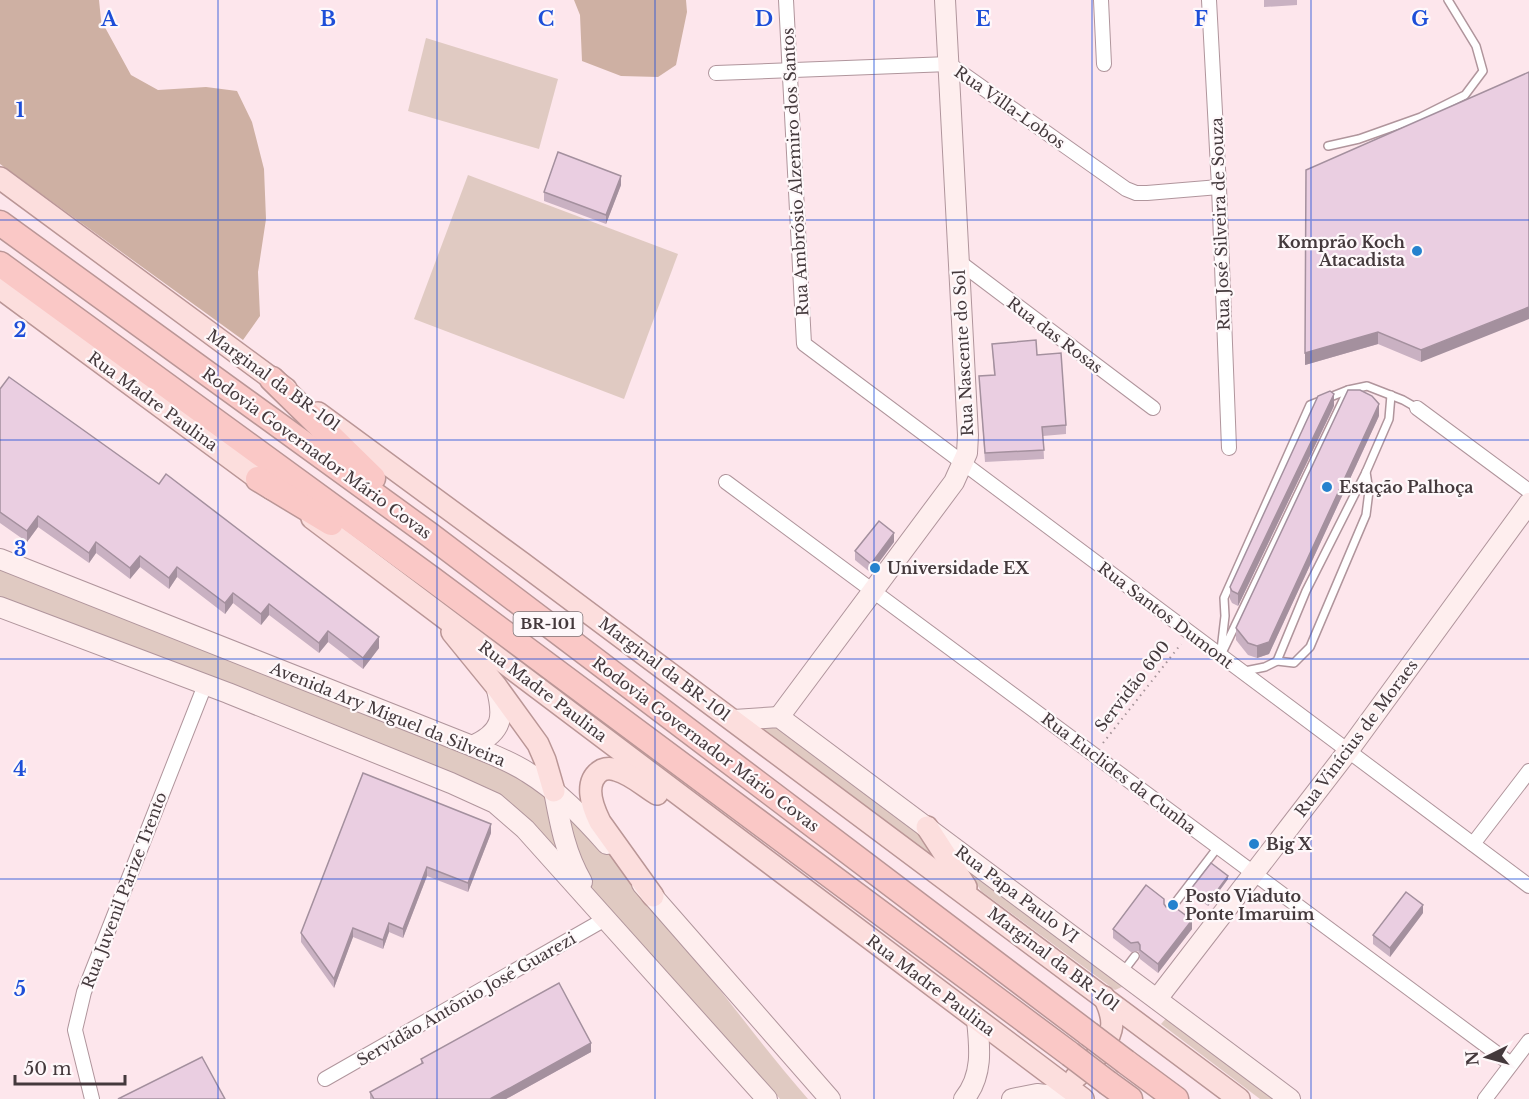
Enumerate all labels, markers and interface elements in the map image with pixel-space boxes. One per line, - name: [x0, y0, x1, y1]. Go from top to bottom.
- text: A: [100, 7, 118, 31]
- text: B: [320, 7, 336, 31]
- text: C: [538, 7, 554, 31]
- text: D: [755, 7, 773, 31]
- text: E: [975, 7, 991, 31]
- text: F: [1194, 7, 1208, 31]
- text: G: [1411, 7, 1429, 31]
- street label: Rua Ambrósio Alzemiro dos Santos: [777, 27, 813, 317]
- street label: Rua Villa-Lobos: [951, 61, 1069, 153]
- text: 1: [16, 98, 25, 122]
- street label: Rua José Silveira de Souza: [1206, 117, 1234, 331]
- place label: Komprão Koch Atacadista: [1277, 232, 1406, 270]
- marker: Komprão Koch Atacadista: [1410, 244, 1424, 258]
- street label: Rua Nascente do Sol: [949, 269, 977, 437]
- street label: Rua das Rosas: [1003, 293, 1107, 377]
- text: 2: [13, 318, 27, 342]
- street label: Marginal da BR-101: [203, 325, 345, 435]
- street label: Rua Madre Paulina: [84, 347, 222, 455]
- street label: Rodovia Governador Mário Covas: [198, 363, 436, 543]
- place label: Estação Palhoça: [1339, 477, 1473, 497]
- marker: Estação Palhoça: [1320, 480, 1334, 494]
- text: 3: [14, 537, 26, 561]
- street label: Rua Santos Dumont: [1094, 557, 1238, 673]
- place label: Universidade EX: [887, 558, 1029, 578]
- marker: Universidade EX: [868, 561, 882, 575]
- road number: BR-101: [514, 612, 582, 636]
- street label: Marginal da BR-101: [595, 613, 735, 725]
- street label: Rua Madre Paulina: [475, 636, 611, 746]
- street label: Servidão 600: [1090, 636, 1174, 736]
- street label: Rodovia Governador Mário Covas: [589, 652, 823, 836]
- street label: Rua Vinícius de Moraes: [1290, 655, 1422, 821]
- street label: Avenida Ary Miguel da Silveira: [267, 657, 509, 771]
- street label: Rua Euclides da Cunha: [1038, 708, 1200, 838]
- text: 4: [13, 757, 27, 781]
- street label: Rua Juvenil Parize Trento: [77, 789, 171, 991]
- place label: Big X: [1266, 834, 1312, 854]
- marker: Big X: [1247, 837, 1261, 851]
- street label: Rua Papa Paulo VI: [951, 841, 1083, 947]
- place label: Posto Viaduto Ponte Imaruim: [1185, 886, 1315, 924]
- marker: Posto Viaduto Ponte Imaruim: [1166, 898, 1180, 912]
- street label: Marginal da BR-101: [984, 903, 1124, 1015]
- street label: Servidão Antônio José Guarezi: [353, 928, 580, 1070]
- street label: Rua Madre Paulina: [863, 930, 999, 1040]
- text: 5: [14, 977, 26, 1001]
- north arrow: [1457, 1027, 1517, 1087]
- scale bar: [15, 1048, 124, 1086]
- text: N: [1461, 1050, 1483, 1067]
- text: 50 m: [24, 1058, 72, 1080]

